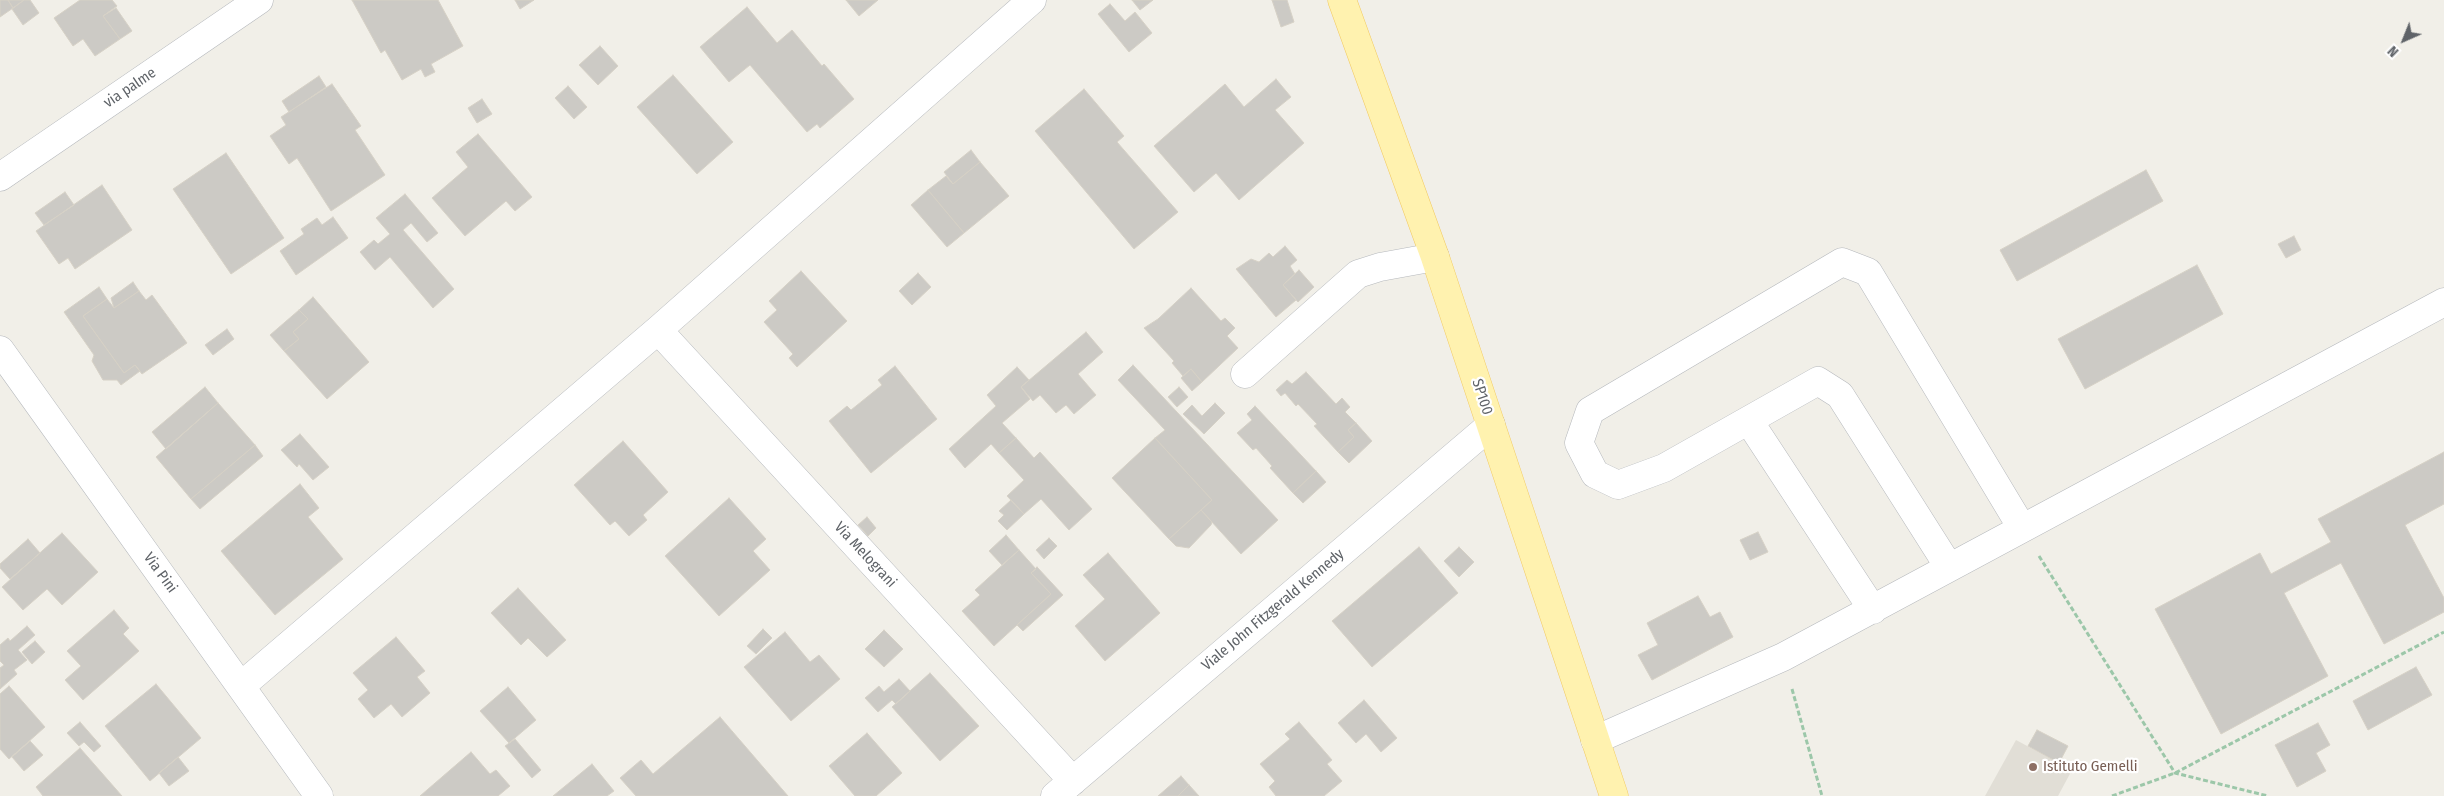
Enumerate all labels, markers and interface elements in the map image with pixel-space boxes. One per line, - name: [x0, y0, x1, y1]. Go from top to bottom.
- north arrow: [2379, 15, 2429, 65]
- text: N: [2384, 42, 2402, 60]
- street label: via palme: [100, 64, 160, 112]
- street label: SP100: [1468, 377, 1496, 417]
- street label: Via Melograni: [830, 519, 900, 591]
- street label: Viale John Fitzgerald Kennedy: [1198, 545, 1348, 675]
- street label: Via Pini: [139, 549, 181, 597]
- place label: Istituto Gemelli: [2043, 758, 2138, 776]
- marker: Istituto Gemelli: [2027, 761, 2039, 773]

